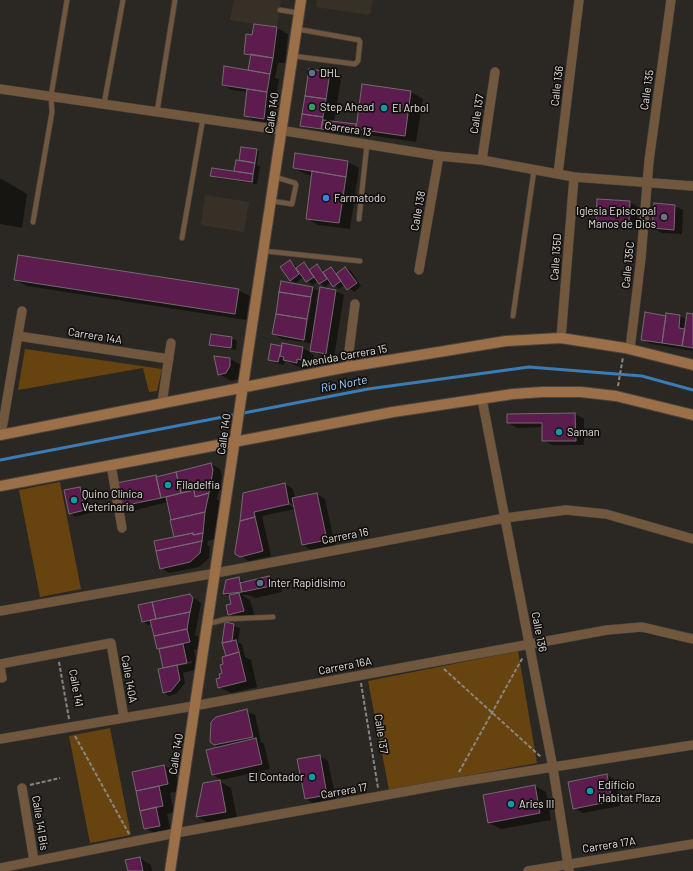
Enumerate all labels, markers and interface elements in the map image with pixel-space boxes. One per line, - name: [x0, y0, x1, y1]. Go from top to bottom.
- street label: Calle 136: [548, 65, 566, 107]
- place label: DHL: [320, 66, 340, 80]
- marker: DHL: [307, 68, 317, 78]
- street label: Calle 135: [638, 69, 656, 111]
- street label: Calle 140: [263, 92, 281, 134]
- street label: Calle 137: [467, 93, 487, 135]
- place label: Step Ahead: [320, 100, 374, 114]
- place label: El Arbol: [392, 101, 429, 115]
- marker: Step Ahead: [307, 102, 317, 112]
- marker: El Arbol: [379, 103, 389, 113]
- street label: Carrera 13: [324, 119, 372, 139]
- street label: Calle 138: [408, 190, 428, 232]
- place label: Farmatodo: [334, 191, 386, 205]
- marker: Farmatodo: [321, 193, 331, 203]
- place label: Iglesia Episcopal Manos de Dios: [576, 204, 656, 230]
- marker: Iglesia Episcopal Manos de Dios: [659, 212, 669, 222]
- street label: Calle 135D: [548, 233, 564, 281]
- street label: Calle 135C: [619, 241, 637, 289]
- street label: Carrera 14A: [67, 325, 123, 347]
- street label: Avenida Carrera 15: [300, 342, 388, 370]
- water label: Río Norte: [319, 372, 369, 396]
- street label: Calle 140: [215, 413, 233, 455]
- place label: Saman: [567, 425, 600, 439]
- marker: Saman: [554, 427, 564, 437]
- place label: Filadelfia: [176, 478, 220, 492]
- marker: Filadelfia: [163, 480, 173, 490]
- place label: Quino Clínica Veterinaria: [82, 487, 143, 513]
- marker: Quino Clínica Veterinaria: [69, 495, 79, 505]
- street label: Carrera 16: [320, 525, 370, 547]
- place label: Inter Rapidisimo: [268, 576, 346, 590]
- marker: Inter Rapidisimo: [255, 578, 265, 588]
- street label: Calle 136: [529, 611, 549, 653]
- street label: Calle 140A: [118, 654, 140, 704]
- street label: Carrera 16A: [317, 654, 373, 678]
- street label: Calle 141: [66, 668, 86, 708]
- street label: Calle 137: [371, 713, 391, 755]
- street label: Calle 140: [166, 732, 186, 776]
- place label: El Contador: [248, 770, 304, 784]
- marker: El Contador: [307, 772, 317, 782]
- place label: Edificio Habitat Plaza: [598, 778, 661, 804]
- street label: Carrera 17: [320, 780, 368, 802]
- marker: Edificio Habitat Plaza: [585, 786, 595, 796]
- street label: Calle 141 Bis: [29, 795, 51, 851]
- place label: Aries III: [519, 797, 554, 811]
- marker: Aries III: [506, 799, 516, 809]
- street label: Carrera 17A: [582, 834, 636, 856]

